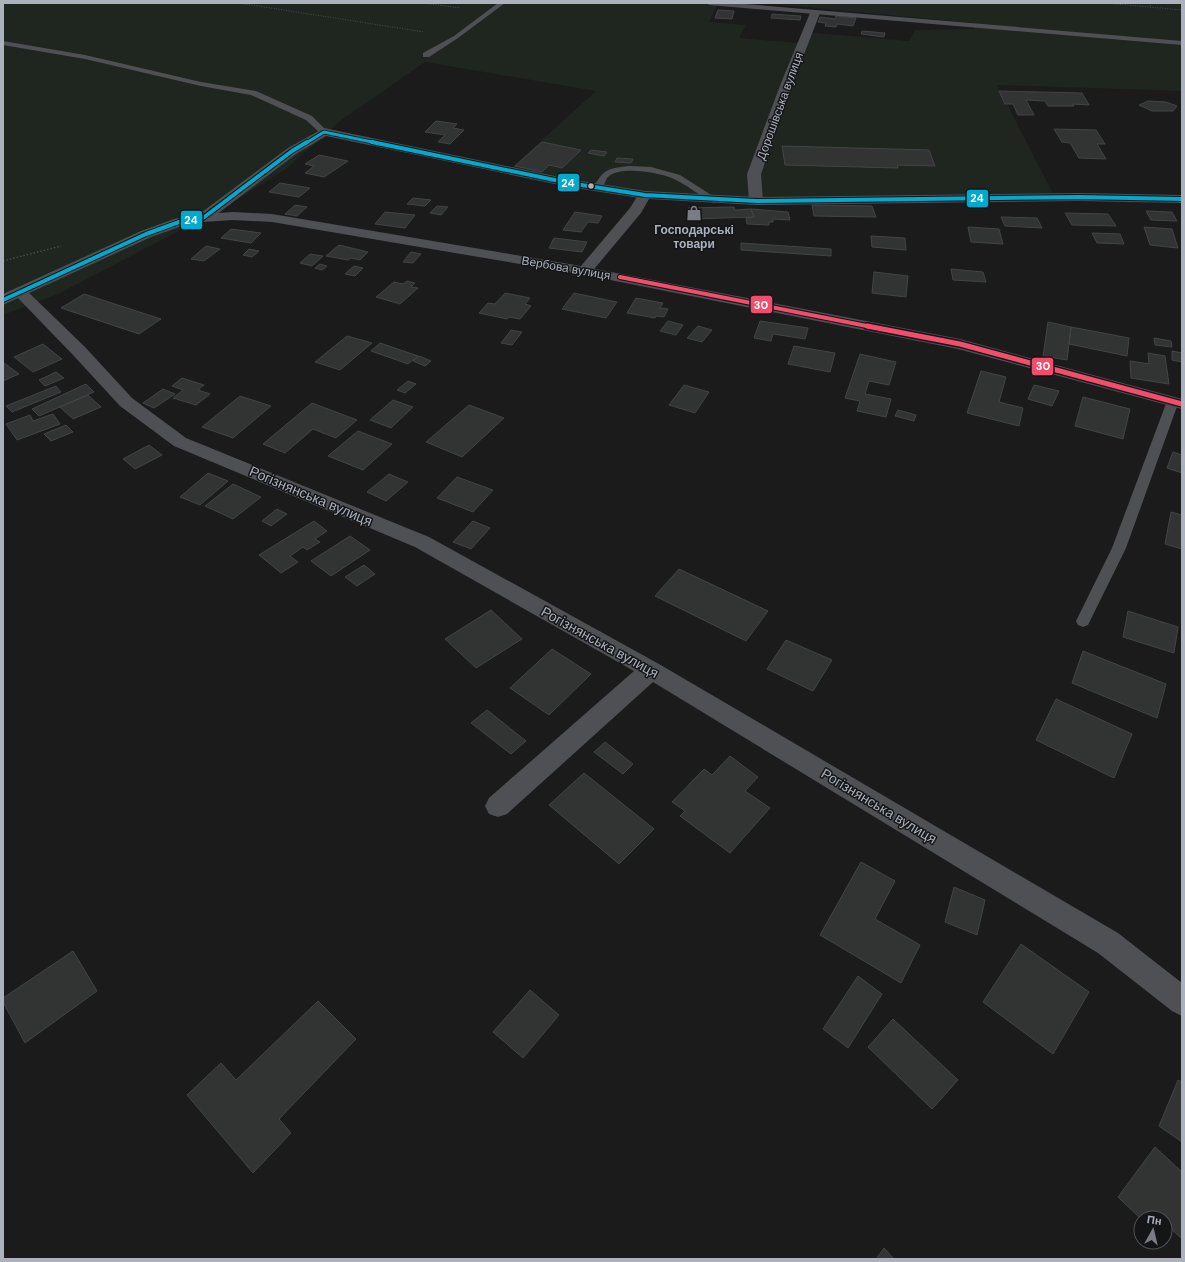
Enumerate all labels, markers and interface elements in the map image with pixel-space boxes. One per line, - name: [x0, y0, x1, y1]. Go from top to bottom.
- street label: Дорошівська вулиця: [753, 50, 807, 162]
- line badge: 24: [557, 173, 580, 192]
- text: 24: [561, 176, 575, 190]
- unlabelled marker: [586, 181, 596, 191]
- line badge: 24: [966, 189, 989, 208]
- text: 24: [970, 191, 984, 205]
- shop icon: Господарські товари: [685, 204, 703, 222]
- line badge: 24: [180, 210, 203, 230]
- text: 24: [184, 213, 198, 227]
- place label: Господарські товари: [654, 222, 734, 252]
- street label: Вербова вулиця: [520, 252, 612, 284]
- line badge: 30: [750, 295, 773, 314]
- text: 30: [754, 298, 768, 312]
- line badge: 30: [1031, 357, 1054, 376]
- text: 30: [1036, 359, 1050, 373]
- street label: Рогізнянська вулиця: [247, 462, 375, 530]
- street label: Рогізнянська вулиця: [538, 602, 662, 682]
- street label: Рогізнянська вулиця: [818, 764, 940, 848]
- north arrow: [1133, 1210, 1173, 1250]
- text: Пн: [1146, 1212, 1163, 1228]

